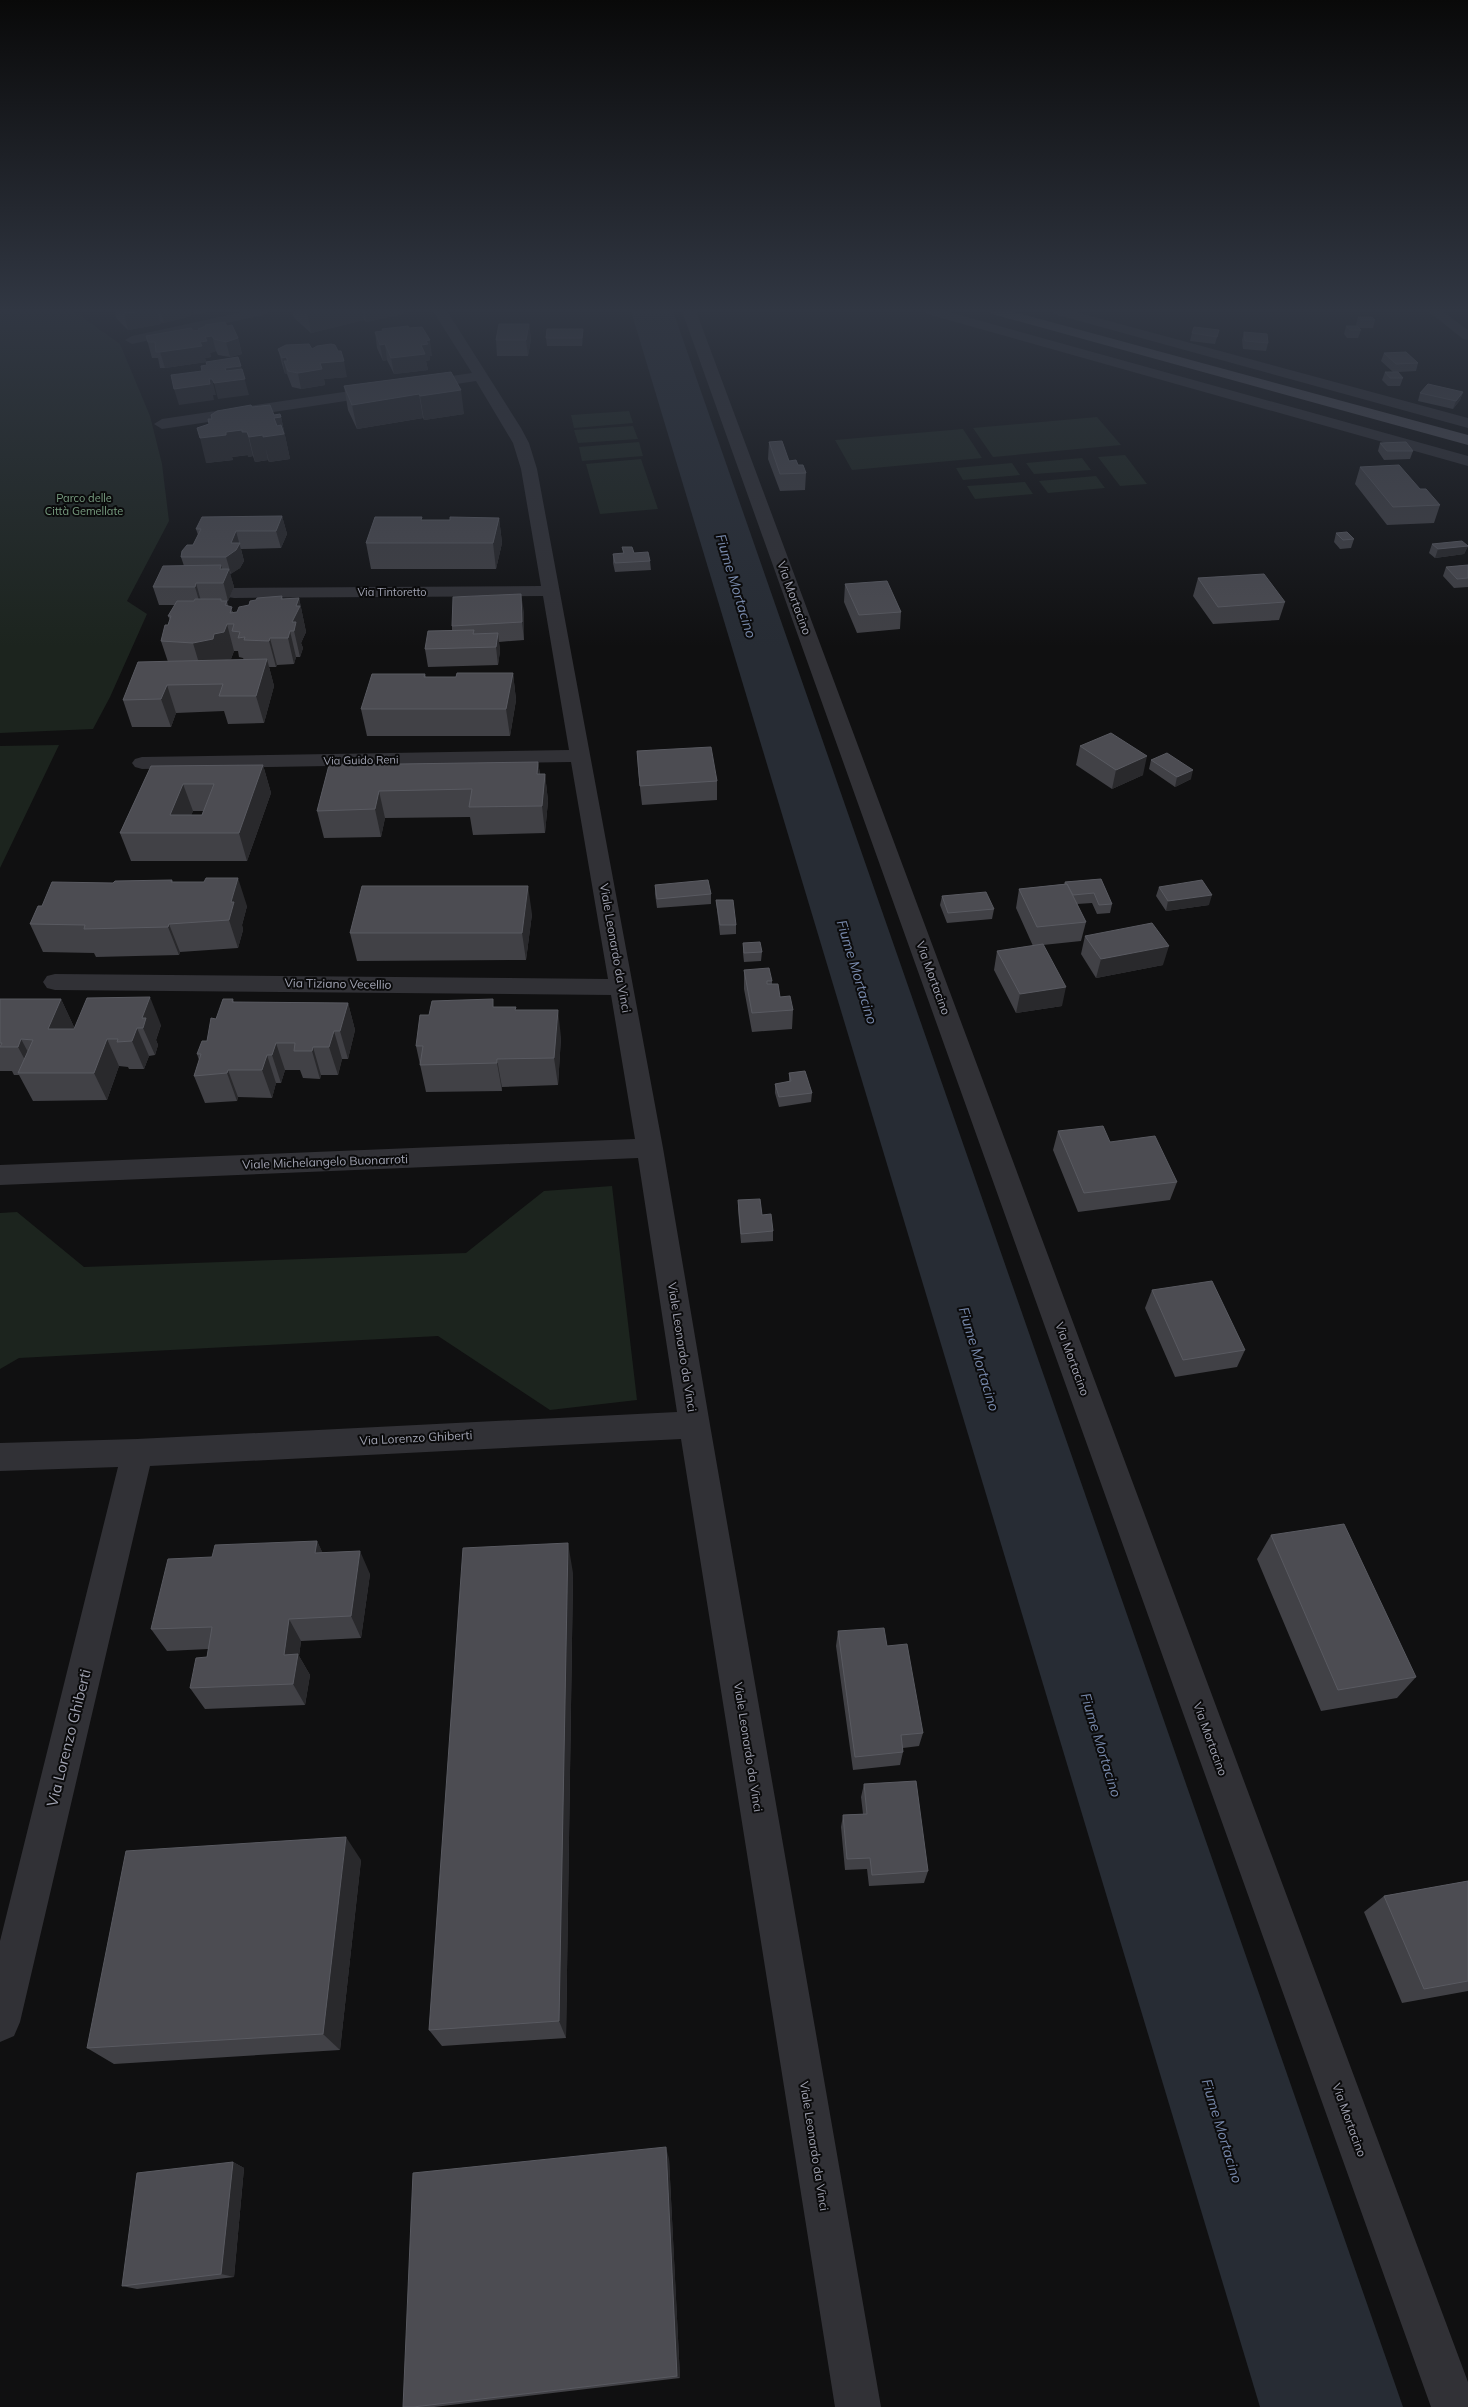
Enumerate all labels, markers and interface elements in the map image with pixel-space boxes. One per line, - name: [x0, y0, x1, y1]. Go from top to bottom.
- park label: Parco delle Città Gemellate: [45, 491, 123, 518]
- water label: Fiume Mortacino: [712, 532, 760, 640]
- street label: Via Mortacino: [774, 559, 815, 637]
- street label: Via Tintoretto: [357, 585, 427, 599]
- street label: Via Guido Reni: [323, 752, 399, 768]
- street label: Viale Leonardo da Vinci: [597, 882, 634, 1014]
- water label: Fiume Mortacino: [833, 918, 881, 1026]
- street label: Via Mortacino: [913, 939, 954, 1017]
- street label: Via Tiziano Vecellio: [284, 975, 392, 992]
- street label: Viale Michelangelo Buonarroti: [242, 1151, 408, 1172]
- street label: Viale Leonardo da Vinci: [665, 1281, 700, 1413]
- water label: Fiume Mortacino: [955, 1305, 1003, 1413]
- street label: Via Mortacino: [1052, 1320, 1093, 1398]
- street label: Via Lorenzo Ghiberti: [359, 1427, 473, 1448]
- street label: Via Lorenzo Ghiberti: [42, 1667, 95, 1809]
- street label: Viale Leonardo da Vinci: [731, 1681, 766, 1813]
- water label: Fiume Mortacino: [1077, 1691, 1125, 1799]
- street label: Via Mortacino: [1190, 1700, 1231, 1778]
- water label: Fiume Mortacino: [1198, 2077, 1246, 2185]
- street label: Viale Leonardo da Vinci: [797, 2080, 832, 2212]
- street label: Via Mortacino: [1329, 2081, 1370, 2159]

